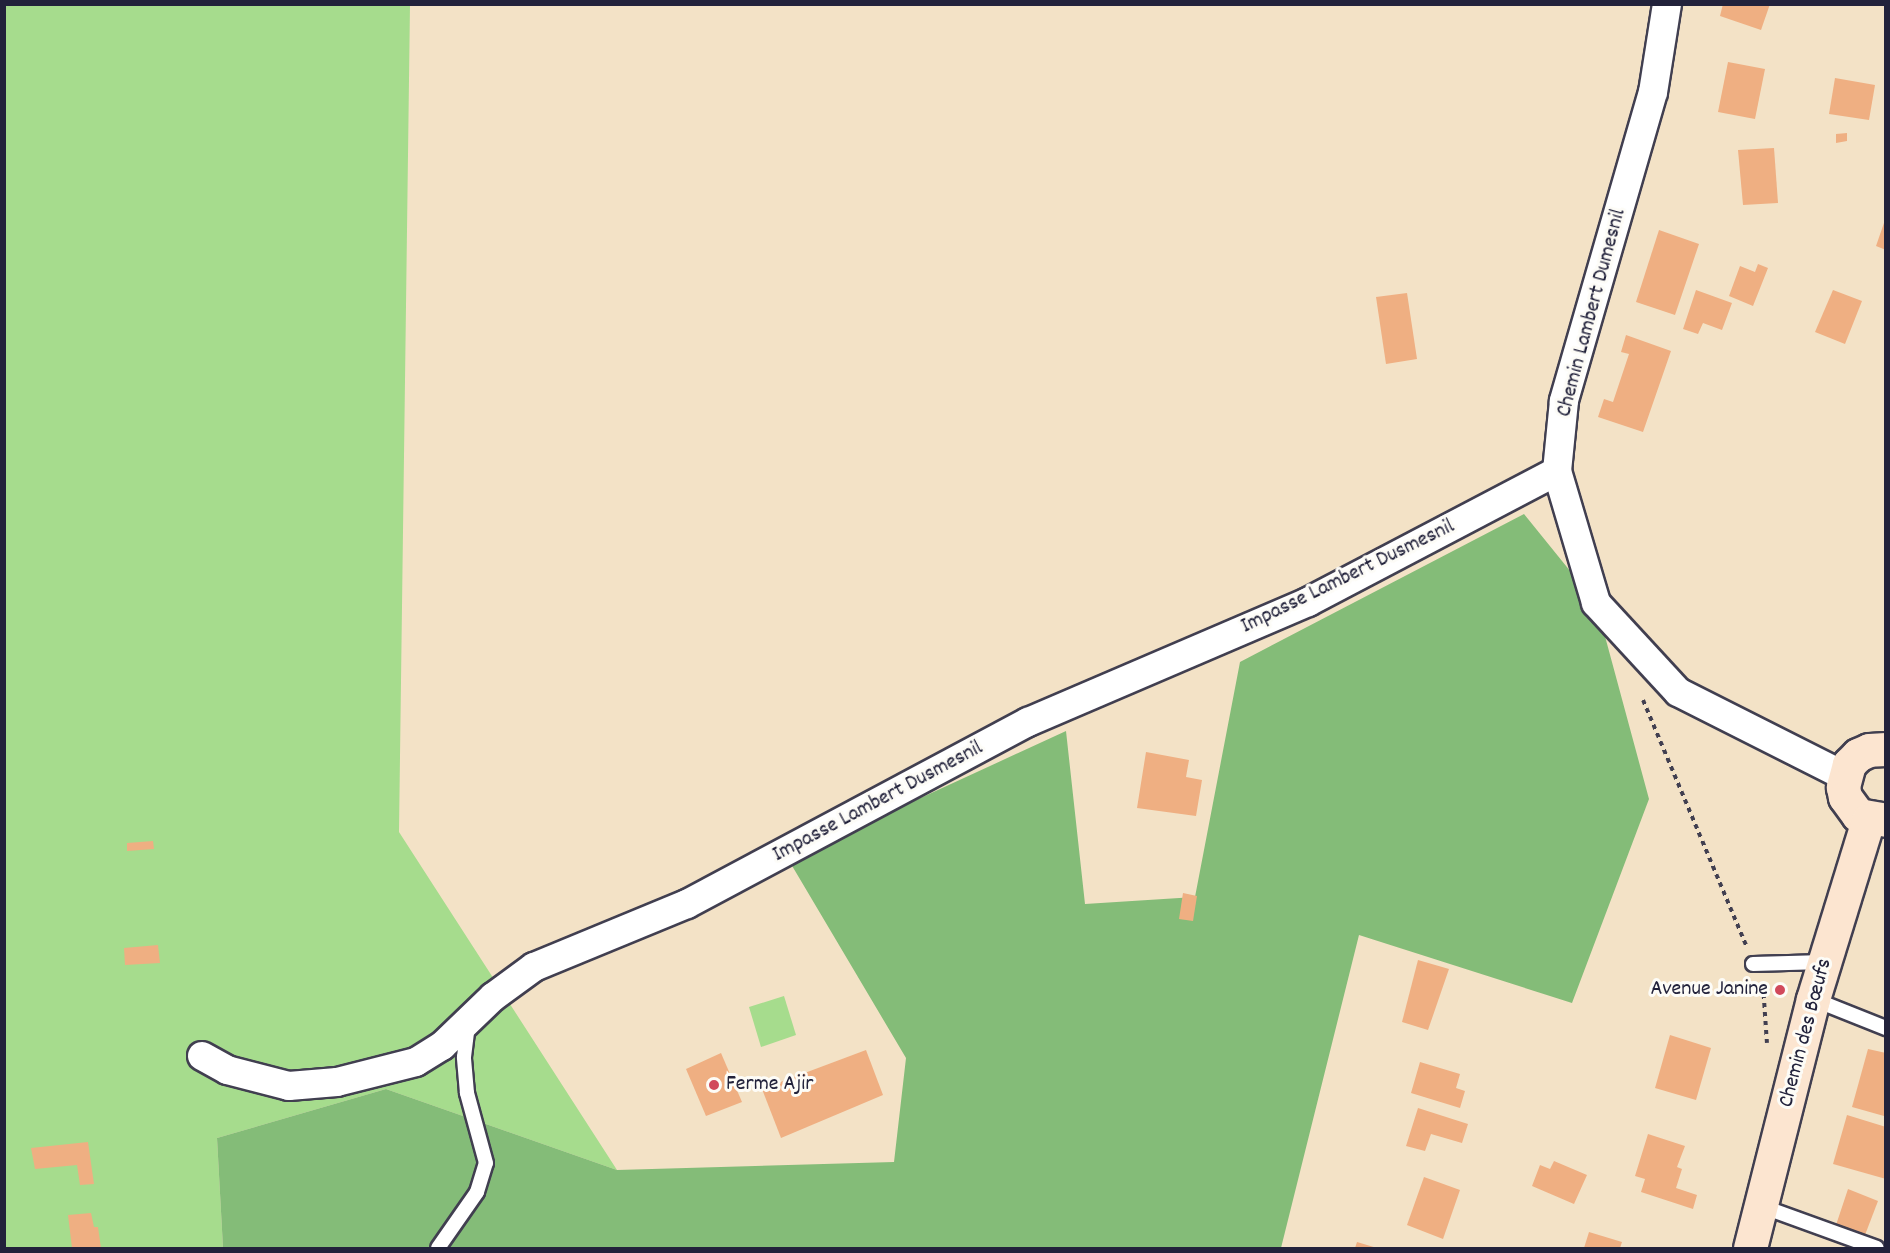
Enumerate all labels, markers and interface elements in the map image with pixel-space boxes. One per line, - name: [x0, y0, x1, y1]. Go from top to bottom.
- street label: Chemin Lambert Dumesnil: [1552, 206, 1632, 420]
- street label: Impasse Lambert Dusmesnil: [1237, 514, 1459, 640]
- street label: Impasse Lambert Dusmesnil: [768, 735, 988, 869]
- street label: Chemin des Bœufs: [1773, 956, 1839, 1110]
- place label: Avenue Janine: [1650, 977, 1768, 1003]
- marker: Avenue Janine: [1773, 983, 1787, 997]
- place label: Ferme Ajir: [726, 1072, 813, 1098]
- marker: Ferme Ajir: [707, 1078, 721, 1092]

